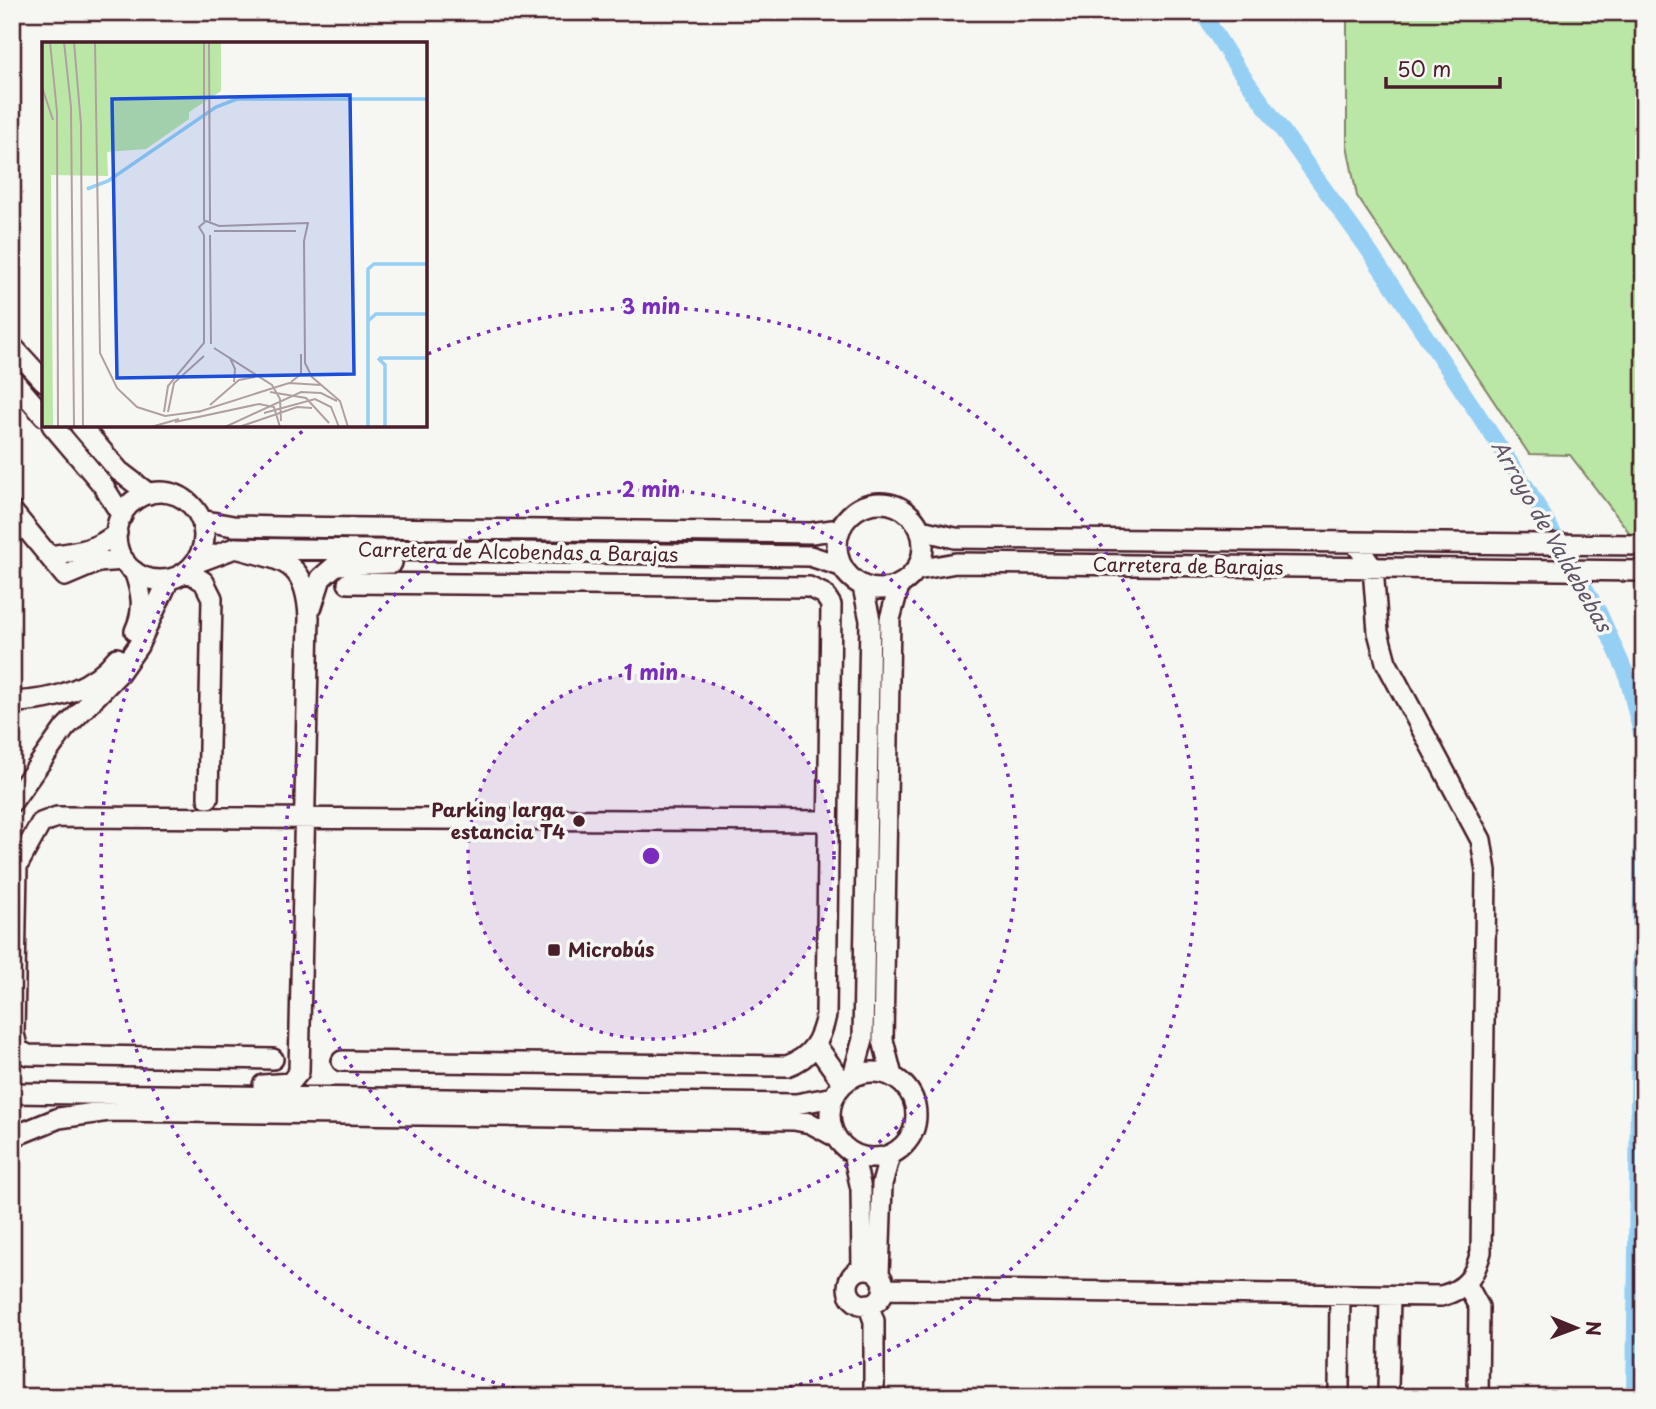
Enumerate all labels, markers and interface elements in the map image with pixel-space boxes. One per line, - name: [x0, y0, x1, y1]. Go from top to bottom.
- inset map: [42, 42, 427, 427]
- scale bar: [1386, 46, 1500, 90]
- text: 50 m: [1397, 52, 1451, 84]
- text: 3 min: [621, 289, 681, 321]
- water label: Arroyo de Valdebebas: [1485, 433, 1622, 639]
- text: 2 min: [622, 472, 680, 504]
- street label: Carretera de Alcobendas a Barajas: [358, 534, 679, 568]
- street label: Carretera de Barajas: [1092, 549, 1284, 581]
- text: 1 min: [624, 655, 678, 687]
- place label: Parking larga estancia T4: [431, 795, 565, 845]
- marker: Parking larga estancia T4: [571, 813, 587, 829]
- centre of rings: [639, 844, 663, 868]
- place label: Microbús: [568, 935, 654, 963]
- marker: Microbús: [546, 942, 562, 958]
- north arrow: [1540, 1294, 1610, 1364]
- text: N: [1580, 1321, 1608, 1336]

